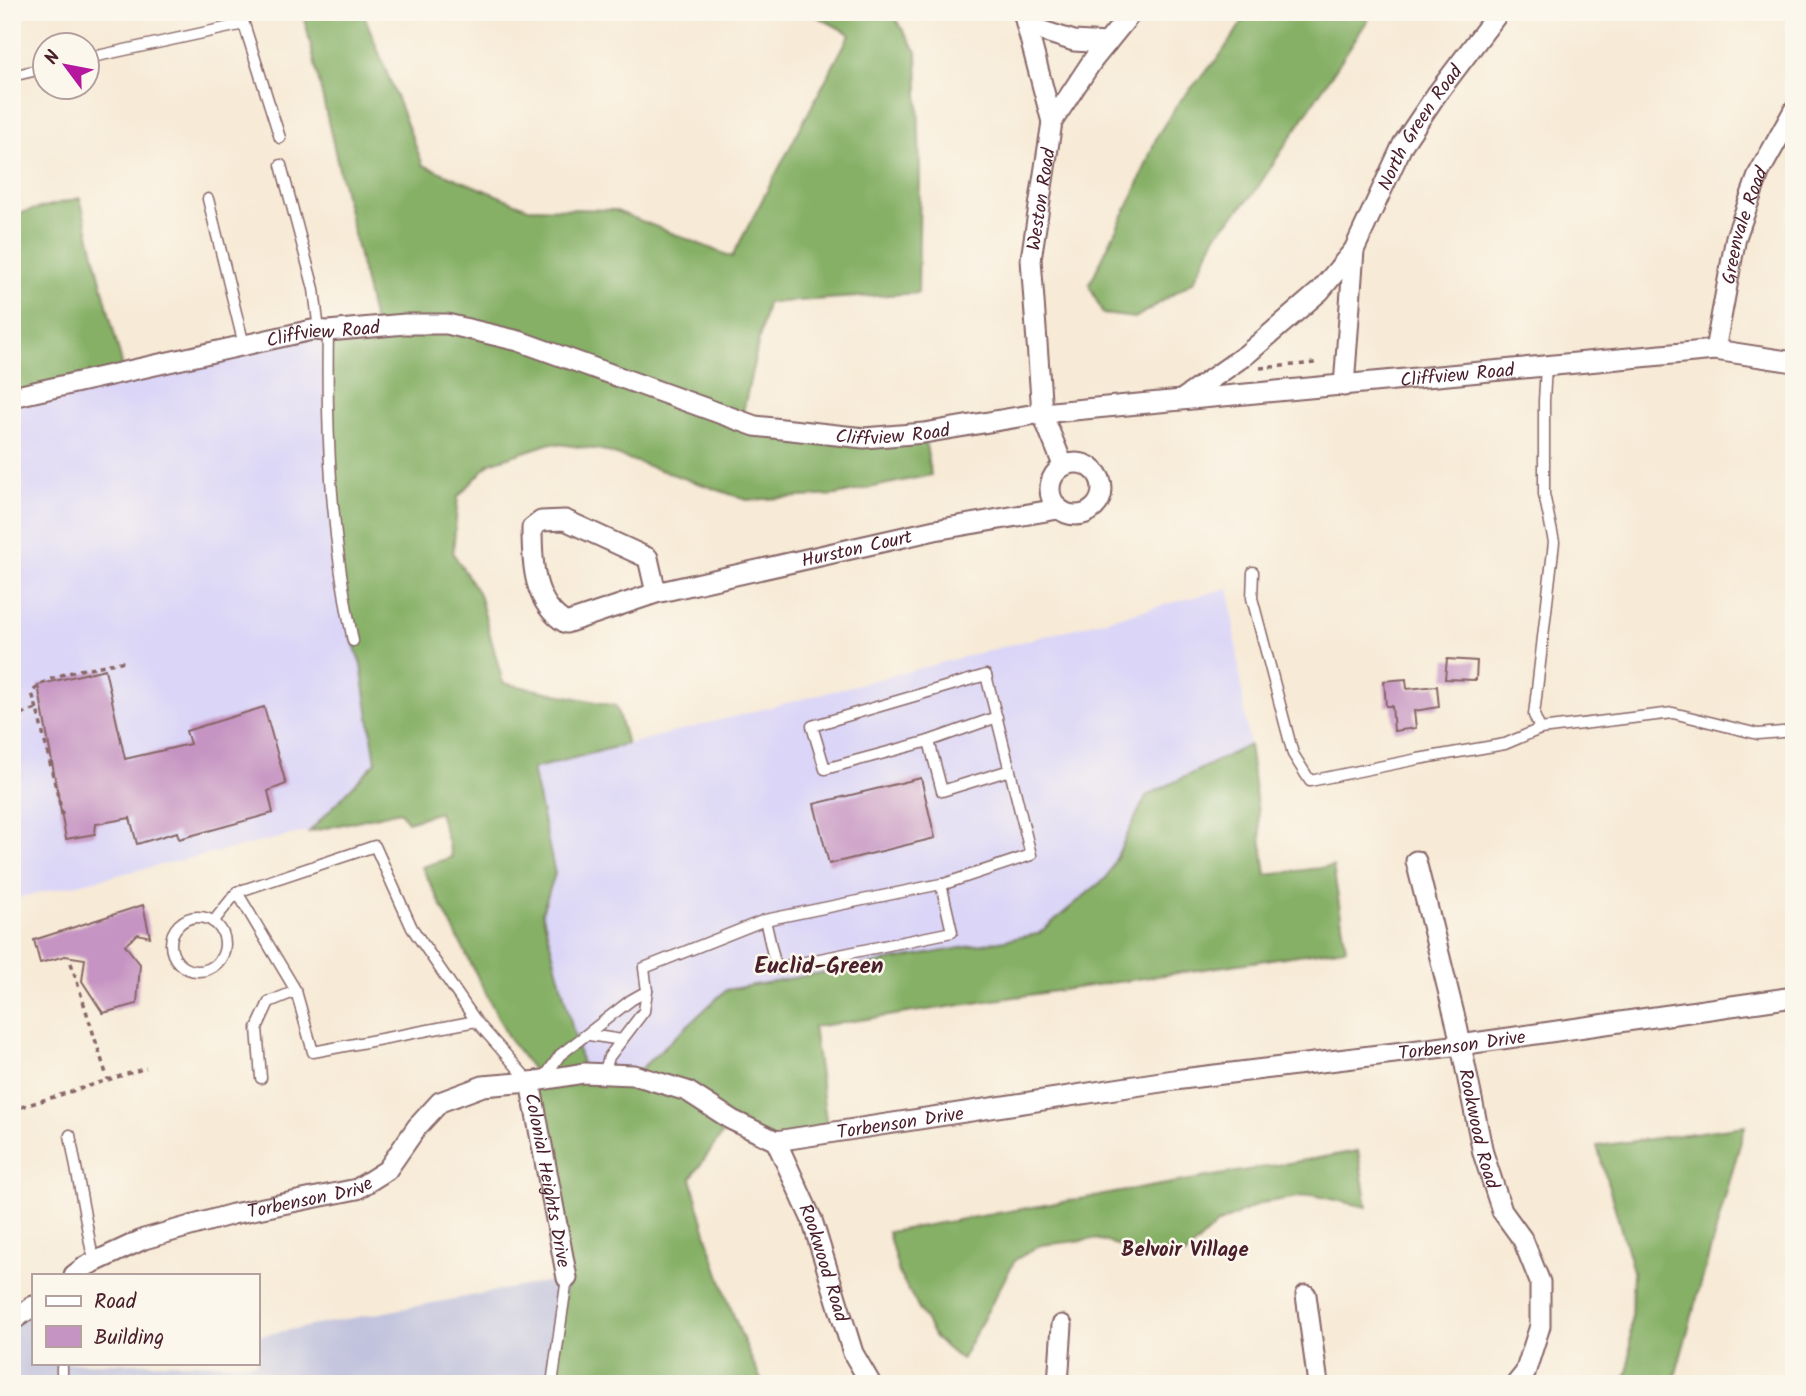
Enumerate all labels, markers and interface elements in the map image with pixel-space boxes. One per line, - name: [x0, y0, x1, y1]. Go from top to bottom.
- north arrow: [32, 32, 102, 102]
- text: N: [37, 45, 69, 71]
- street label: North Green Road: [1371, 58, 1471, 196]
- street label: Weston Road: [1019, 146, 1065, 253]
- street label: Greenvale Road: [1715, 161, 1777, 287]
- street label: Cliffview Road: [264, 313, 382, 357]
- street label: Cliffview Road: [1399, 356, 1516, 396]
- street label: Cliffview Road: [834, 416, 953, 455]
- street label: Hurston Court: [799, 522, 916, 577]
- district label: Euclid-Green: [754, 949, 884, 985]
- street label: Torbenson Drive: [1397, 1023, 1528, 1069]
- street label: Rookwood Road: [1449, 1066, 1507, 1194]
- street label: Colonial Heights Drive: [515, 1091, 578, 1271]
- street label: Torbenson Drive: [835, 1099, 966, 1148]
- street label: Torbenson Drive: [245, 1169, 380, 1228]
- street label: Rookwood Road: [789, 1199, 856, 1326]
- district label: Belvoir Village: [1121, 1234, 1249, 1267]
- legend: [32, 1274, 259, 1364]
- text: Road: [94, 1286, 137, 1319]
- text: Building: [94, 1322, 164, 1355]

